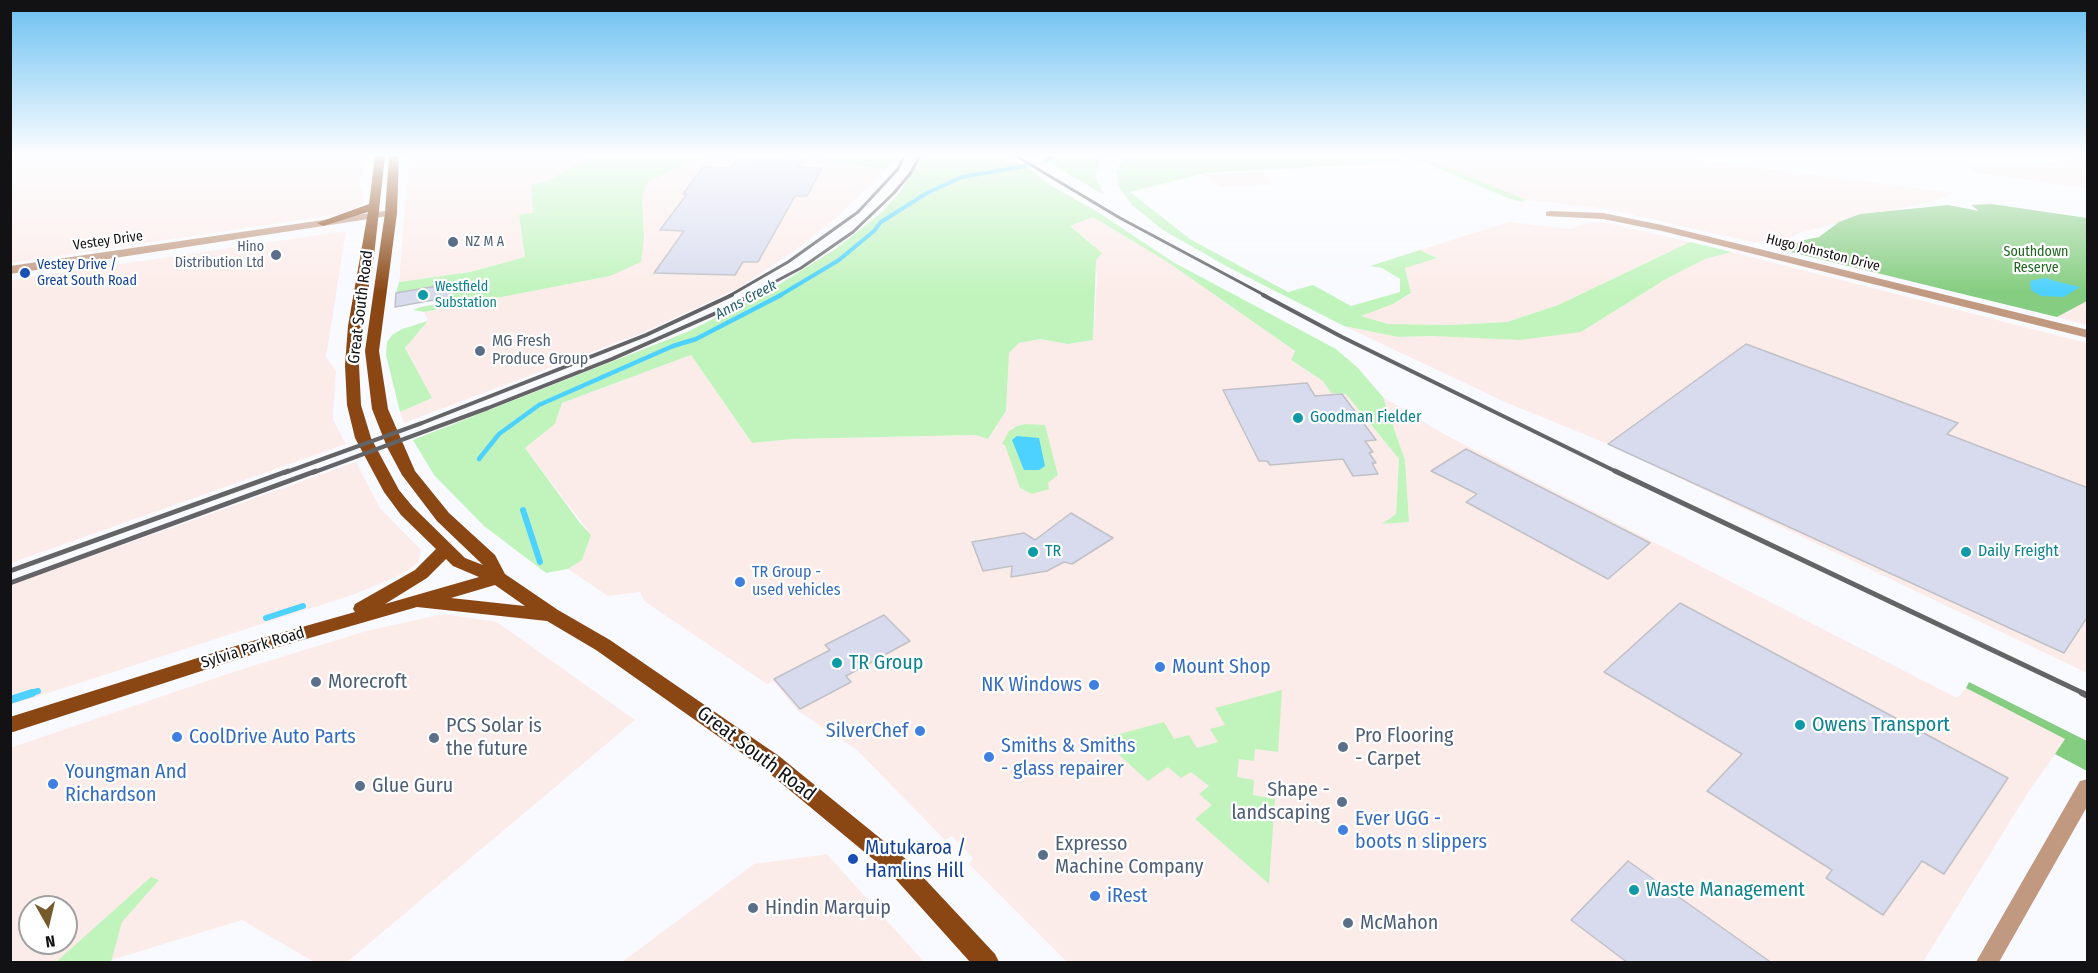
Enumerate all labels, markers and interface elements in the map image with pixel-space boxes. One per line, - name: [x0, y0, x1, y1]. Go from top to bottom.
- street label: Vestey Drive: [72, 228, 144, 254]
- street label: Hugo Johnston Drive: [1764, 231, 1882, 275]
- place label: NZ M A: [465, 234, 504, 250]
- marker: NZ M A: [446, 235, 460, 249]
- place label: Hino Distribution Ltd: [175, 239, 264, 272]
- park label: Southdown Reserve: [2003, 244, 2069, 276]
- marker: Hino Distribution Ltd: [269, 248, 283, 262]
- street label: Great South Road: [345, 249, 377, 365]
- place label: Vestey Drive / Great South Road: [37, 257, 137, 290]
- marker: Vestey Drive / Great South Road: [18, 266, 32, 280]
- water label: Anns Creek: [712, 276, 780, 324]
- place label: Westfield Substation: [435, 279, 497, 312]
- marker: Westfield Substation: [416, 288, 430, 302]
- place label: MG Fresh Produce Group: [492, 332, 588, 370]
- marker: MG Fresh Produce Group: [473, 344, 487, 358]
- place label: Goodman Fielder: [1310, 408, 1422, 428]
- marker: Goodman Fielder: [1291, 411, 1305, 425]
- place label: TR: [1045, 542, 1061, 562]
- place label: Daily Freight: [1978, 542, 2059, 562]
- marker: TR: [1026, 545, 1040, 559]
- marker: Daily Freight: [1959, 545, 1973, 559]
- place label: TR Group - used vehicles: [752, 563, 841, 601]
- marker: TR Group - used vehicles: [733, 575, 747, 589]
- street label: Sylvia Park Road: [199, 623, 307, 673]
- place label: TR Group: [849, 651, 923, 675]
- place label: Mount Shop: [1172, 655, 1271, 679]
- marker: TR Group: [830, 656, 844, 670]
- marker: Mount Shop: [1153, 660, 1167, 674]
- place label: Morecroft: [328, 670, 407, 694]
- place label: NK Windows: [981, 673, 1082, 697]
- marker: Morecroft: [309, 675, 323, 689]
- marker: NK Windows: [1087, 678, 1101, 692]
- street label: Great South Road: [692, 701, 820, 807]
- place label: Owens Transport: [1812, 713, 1950, 737]
- place label: PCS Solar is the future: [446, 714, 542, 761]
- marker: Owens Transport: [1793, 718, 1807, 732]
- place label: SilverChef: [826, 719, 908, 743]
- marker: SilverChef: [913, 724, 927, 738]
- place label: Pro Flooring - Carpet: [1355, 724, 1453, 771]
- place label: CoolDrive Auto Parts: [189, 725, 356, 749]
- marker: CoolDrive Auto Parts: [170, 730, 184, 744]
- marker: PCS Solar is the future: [427, 731, 441, 745]
- place label: Smiths & Smiths - glass repairer: [1001, 734, 1136, 781]
- marker: Pro Flooring - Carpet: [1336, 740, 1350, 754]
- marker: Smiths & Smiths - glass repairer: [982, 750, 996, 764]
- place label: Youngman And Richardson: [65, 760, 187, 807]
- place label: Glue Guru: [372, 774, 453, 798]
- marker: Youngman And Richardson: [46, 777, 60, 791]
- place label: Shape - landscaping: [1231, 778, 1330, 825]
- marker: Glue Guru: [353, 779, 367, 793]
- marker: Shape - landscaping: [1335, 795, 1349, 809]
- place label: Ever UGG - boots n slippers: [1355, 807, 1487, 854]
- marker: Ever UGG - boots n slippers: [1336, 823, 1350, 837]
- place label: Expresso Machine Company: [1055, 832, 1204, 879]
- place label: Mutukaroa / Hamlins Hill: [865, 836, 966, 883]
- marker: Expresso Machine Company: [1036, 848, 1050, 862]
- marker: Mutukaroa / Hamlins Hill: [846, 852, 860, 866]
- place label: Waste Management: [1646, 878, 1805, 902]
- marker: Waste Management: [1627, 883, 1641, 897]
- place label: iRest: [1107, 884, 1148, 908]
- marker: iRest: [1088, 889, 1102, 903]
- north arrow: [18, 895, 78, 955]
- place label: Hindin Marquip: [765, 896, 891, 920]
- marker: Hindin Marquip: [746, 901, 760, 915]
- place label: McMahon: [1360, 911, 1438, 935]
- marker: McMahon: [1341, 916, 1355, 930]
- text: N: [44, 931, 56, 951]

